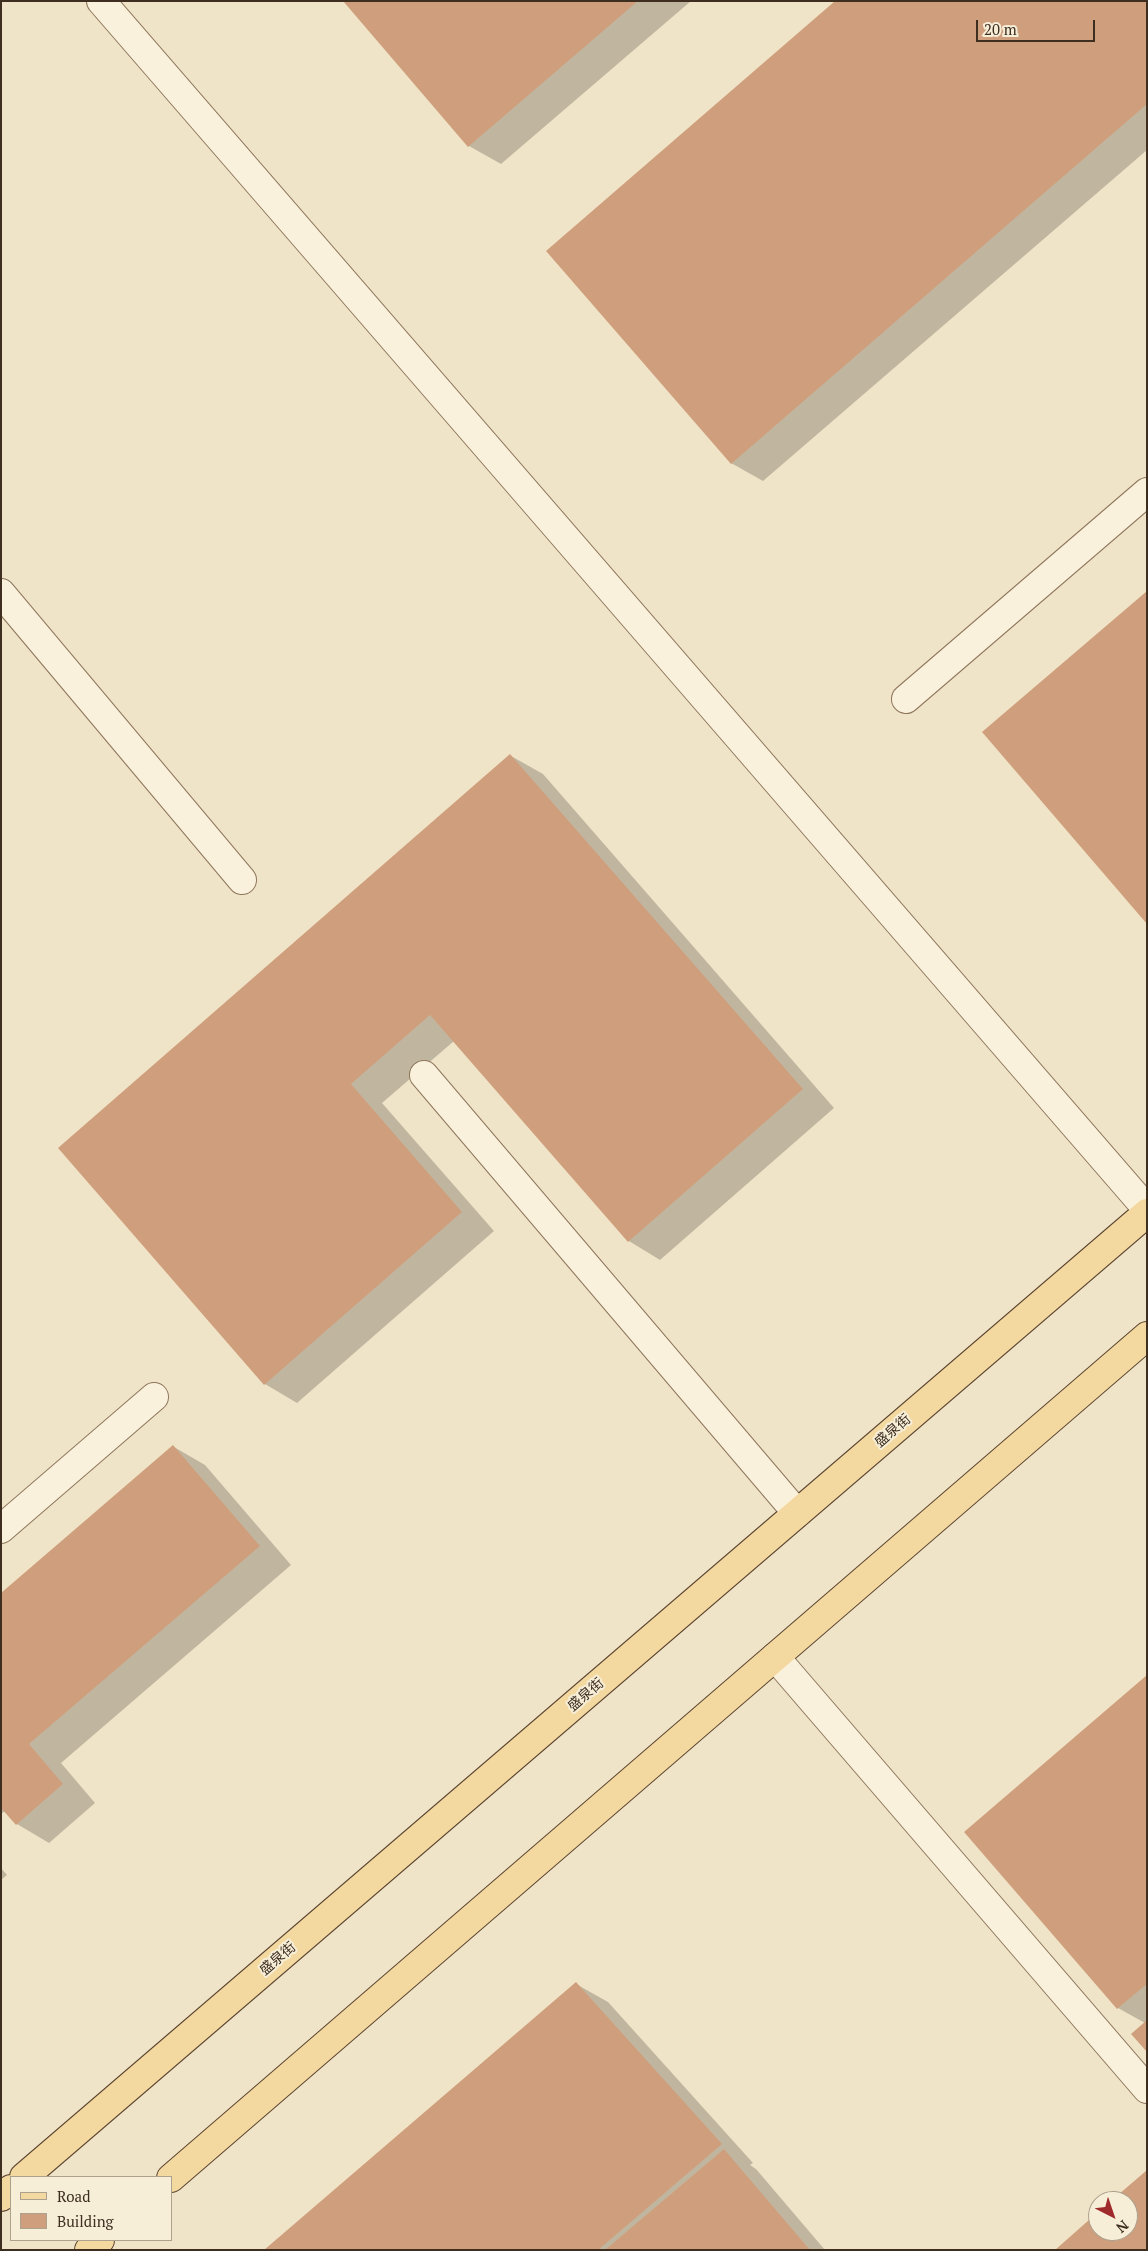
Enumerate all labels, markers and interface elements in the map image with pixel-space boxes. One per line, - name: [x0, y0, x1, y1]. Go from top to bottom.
- scale bar: [978, 10, 1097, 42]
- text: 20 m: [984, 19, 1017, 39]
- street label: 盛泉街: [872, 1411, 914, 1451]
- street label: 盛泉街: [565, 1675, 607, 1715]
- street label: 盛泉街: [257, 1939, 299, 1979]
- legend: [10, 2176, 172, 2241]
- text: Road: [57, 2186, 90, 2206]
- north arrow: [1088, 2191, 1138, 2241]
- text: Building: [57, 2211, 114, 2231]
- text: N: [1112, 2216, 1133, 2238]

